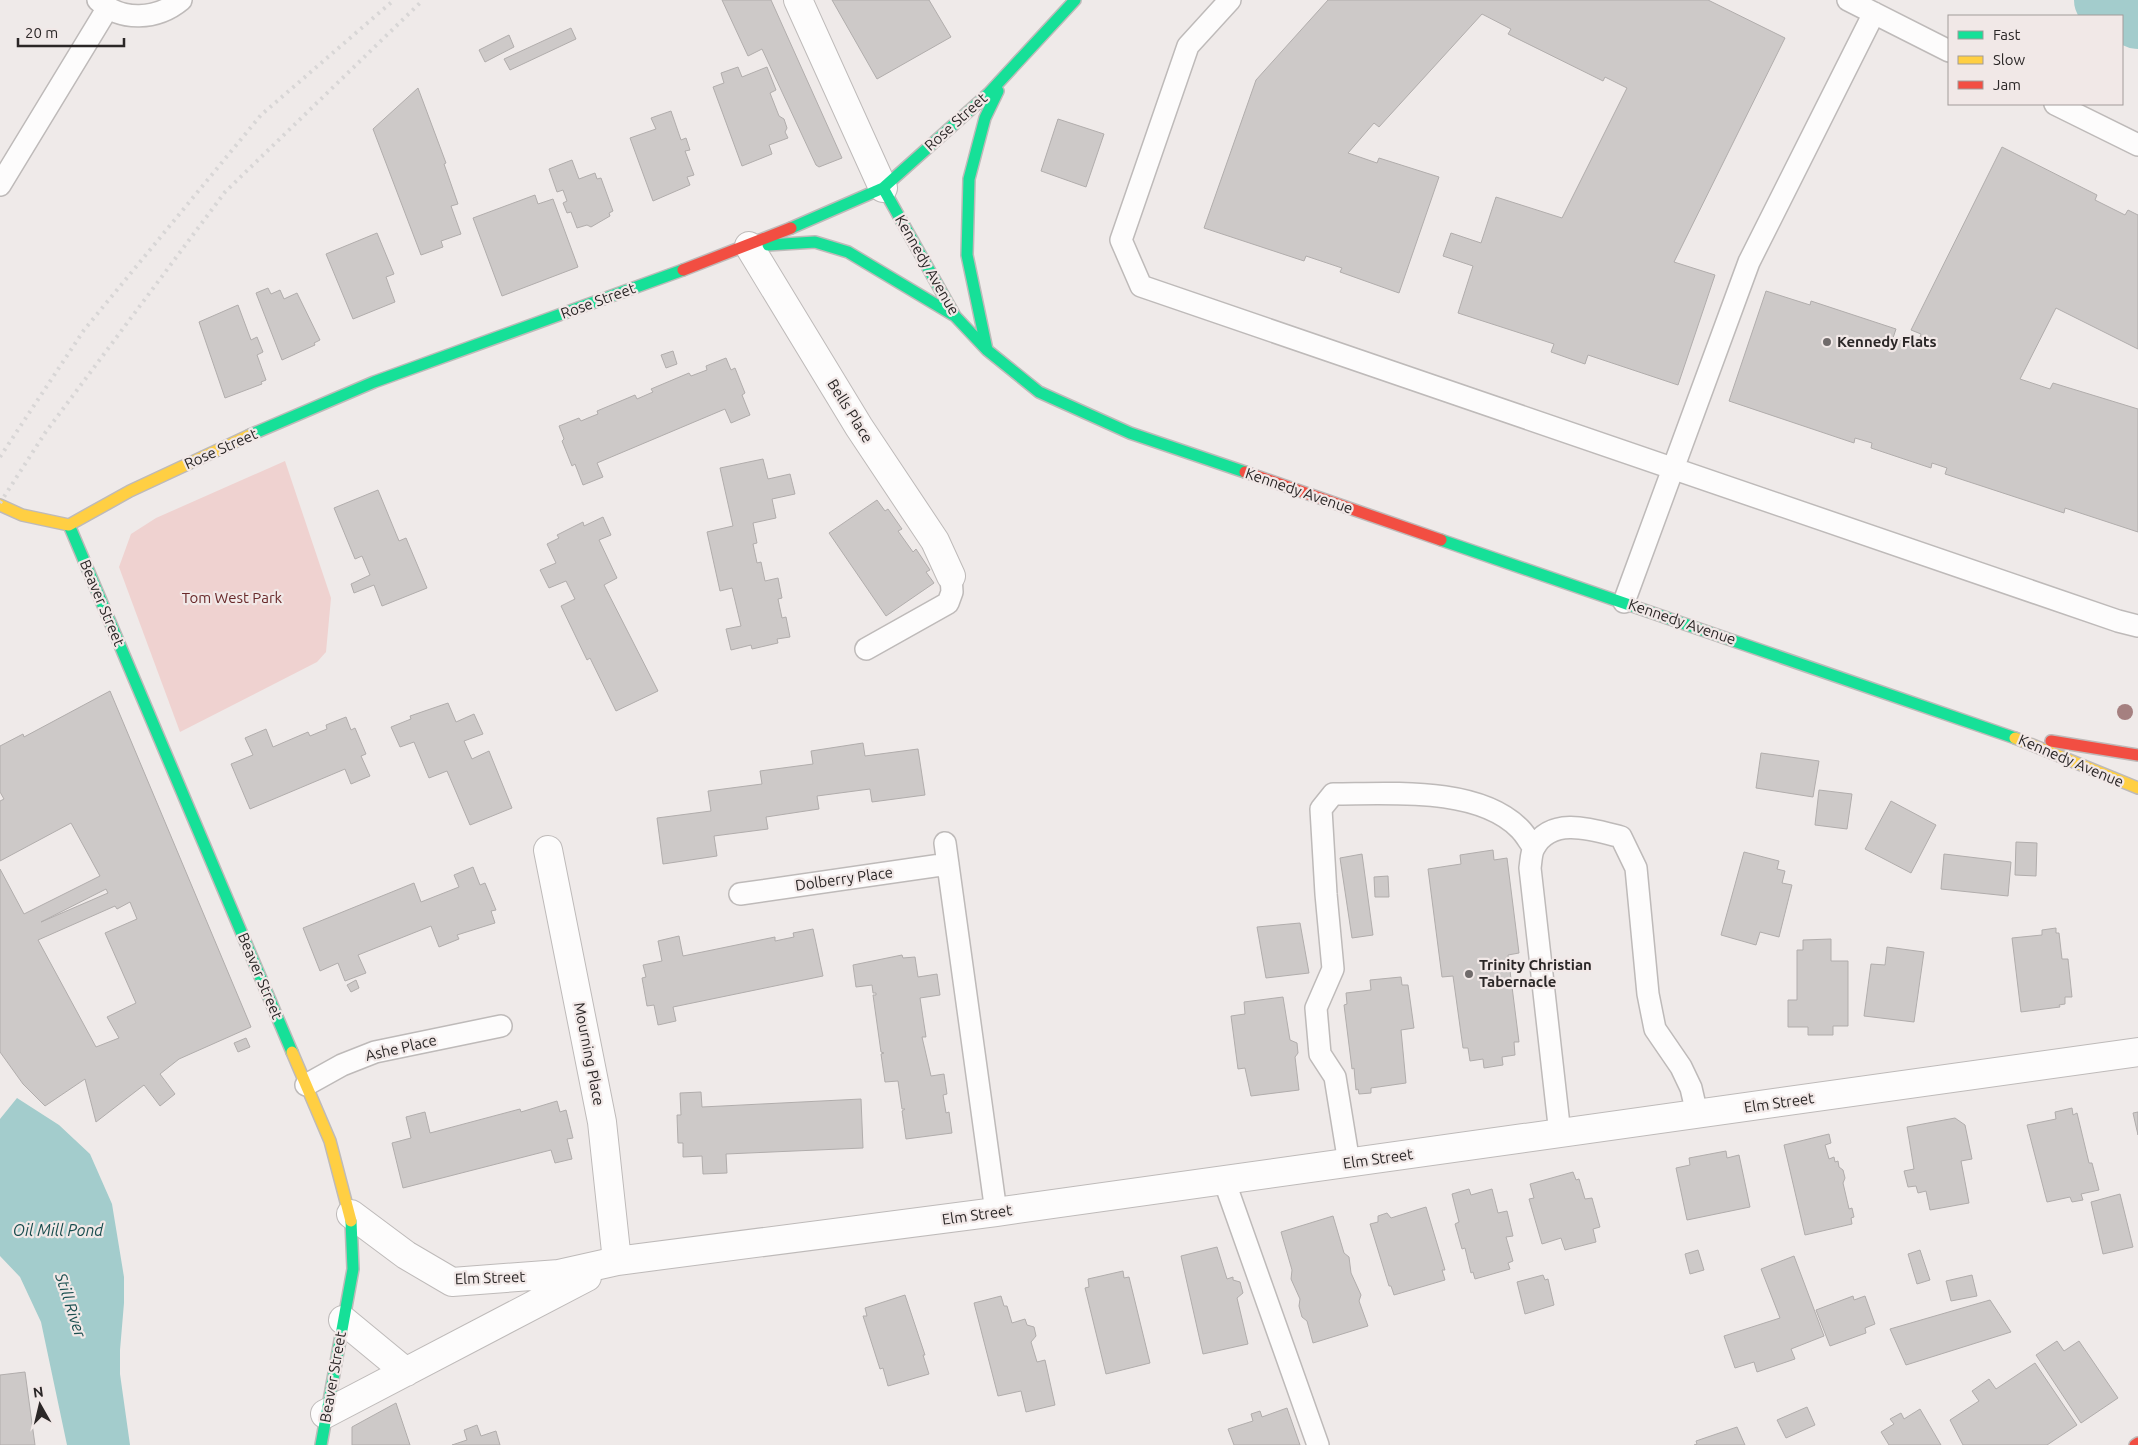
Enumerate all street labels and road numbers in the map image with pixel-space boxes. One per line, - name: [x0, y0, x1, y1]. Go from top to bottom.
- street label: Rose Street: [921, 89, 990, 154]
- street label: Kennedy Avenue: [892, 212, 963, 318]
- street label: Rose Street: [558, 279, 638, 322]
- street label: Bells Place: [824, 376, 877, 446]
- street label: Rose Street: [182, 425, 260, 472]
- street label: Kennedy Avenue: [1243, 464, 1355, 517]
- street label: Beaver Street: [77, 557, 128, 649]
- street label: Kennedy Avenue: [1626, 595, 1738, 648]
- street label: Kennedy Avenue: [2016, 731, 2126, 790]
- street label: Dolberry Place: [794, 863, 894, 894]
- street label: Beaver Street: [235, 930, 286, 1022]
- street label: Mourning Place: [571, 1001, 608, 1107]
- street label: Ashe Place: [364, 1031, 438, 1064]
- street label: Elm Street: [1743, 1089, 1815, 1116]
- street label: Elm Street: [1342, 1145, 1414, 1172]
- street label: Elm Street: [941, 1201, 1013, 1228]
- street label: Elm Street: [454, 1268, 526, 1287]
- street label: Beaver Street: [316, 1330, 349, 1424]

